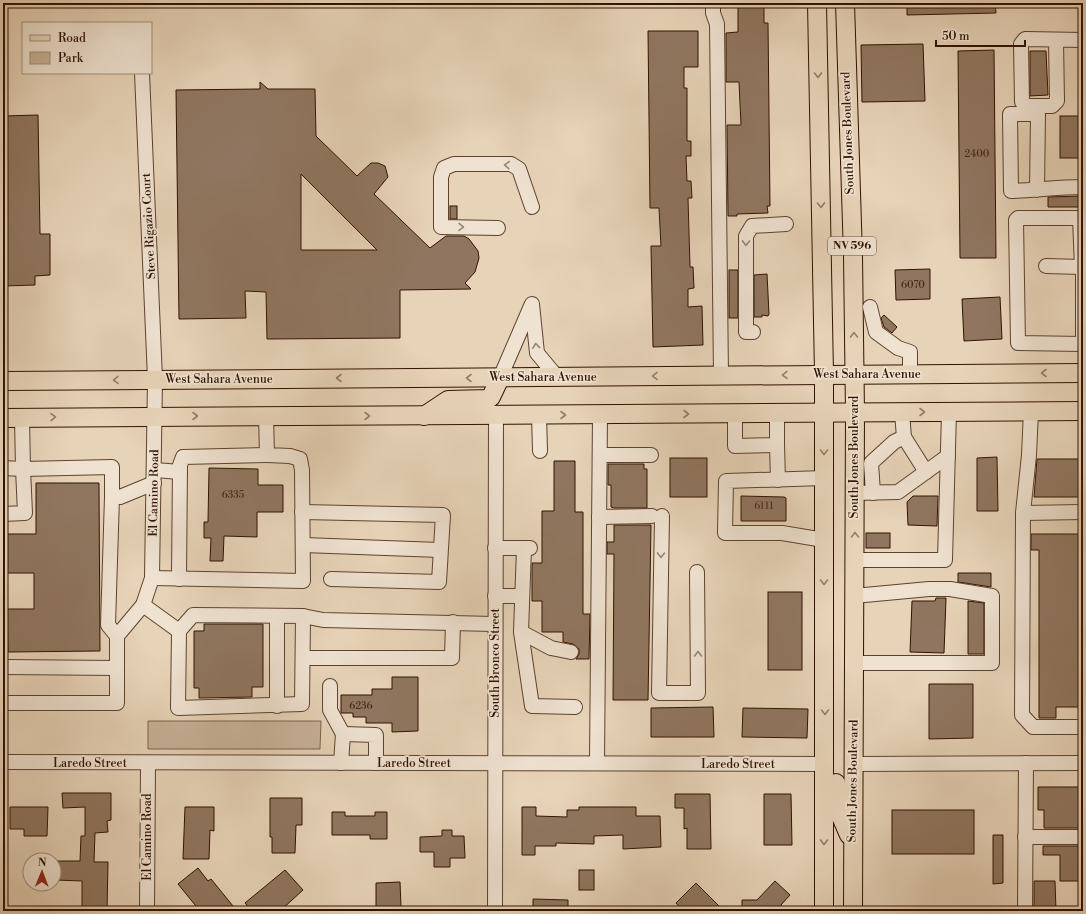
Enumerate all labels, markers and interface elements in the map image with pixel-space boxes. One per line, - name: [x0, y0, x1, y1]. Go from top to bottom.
- legend: [22, 22, 152, 74]
- scale bar: [936, 22, 1025, 48]
- text: 50 m: [942, 29, 970, 44]
- text: Road: [58, 31, 86, 46]
- text: Park: [58, 51, 84, 66]
- street label: South Jones Boulevard: [838, 71, 858, 195]
- one-way arrow: [814, 72, 823, 78]
- house number: 2400: [965, 148, 990, 160]
- one-way arrow: [504, 160, 510, 169]
- street label: Steve Rigazio Court: [139, 172, 159, 280]
- one-way arrow: [817, 202, 825, 208]
- one-way arrow: [458, 223, 464, 231]
- road number: NV 596: [828, 237, 876, 255]
- one-way arrow: [742, 240, 750, 246]
- house number: 6070: [901, 279, 925, 291]
- one-way arrow: [850, 332, 858, 338]
- one-way arrow: [532, 343, 541, 349]
- street label: West Sahara Avenue: [812, 367, 921, 382]
- one-way arrow: [1041, 369, 1047, 377]
- street label: West Sahara Avenue: [488, 370, 597, 385]
- one-way arrow: [782, 371, 788, 379]
- street label: West Sahara Avenue: [164, 372, 273, 387]
- one-way arrow: [652, 372, 658, 380]
- one-way arrow: [336, 374, 342, 382]
- one-way arrow: [466, 374, 472, 382]
- one-way arrow: [113, 375, 119, 384]
- street label: South Jones Boulevard: [847, 395, 862, 518]
- one-way arrow: [919, 408, 925, 416]
- one-way arrow: [683, 410, 689, 418]
- one-way arrow: [560, 411, 566, 419]
- one-way arrow: [192, 412, 198, 420]
- one-way arrow: [364, 412, 370, 420]
- one-way arrow: [50, 413, 56, 422]
- street label: El Camino Road: [146, 449, 162, 537]
- one-way arrow: [820, 449, 828, 455]
- house number: 6335: [222, 489, 245, 501]
- house number: 6111: [754, 500, 774, 512]
- one-way arrow: [850, 532, 859, 538]
- one-way arrow: [657, 552, 665, 558]
- one-way arrow: [820, 579, 828, 585]
- street label: South Bronco Street: [488, 607, 503, 718]
- one-way arrow: [694, 651, 702, 657]
- house number: 6236: [349, 700, 373, 712]
- one-way arrow: [821, 709, 829, 715]
- street label: South Jones Boulevard: [844, 719, 862, 843]
- street label: Laredo Street: [53, 756, 128, 771]
- street label: Laredo Street: [377, 756, 452, 771]
- street label: Laredo Street: [701, 757, 776, 772]
- street label: El Camino Road: [140, 793, 155, 881]
- one-way arrow: [820, 839, 829, 845]
- north arrow: [22, 852, 62, 892]
- text: N: [38, 856, 47, 870]

